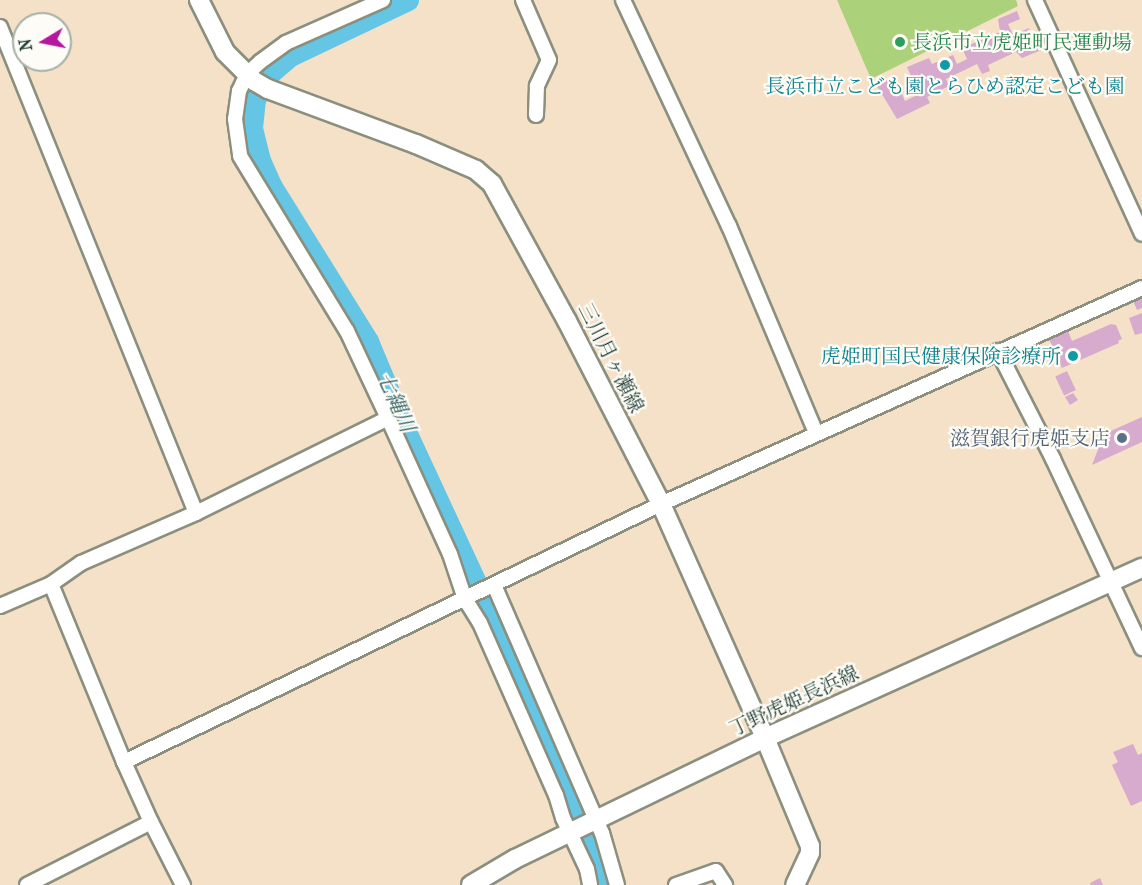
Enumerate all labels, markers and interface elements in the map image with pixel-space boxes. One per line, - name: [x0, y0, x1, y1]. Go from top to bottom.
- north arrow: [12, 12, 72, 72]
- place label: 長浜市立虎姫町民運動場: [912, 30, 1132, 54]
- marker: 長浜市立虎姫町民運動場: [893, 35, 907, 49]
- text: N: [15, 37, 36, 53]
- marker: 長浜市立こども園とらひめ認定こども園: [938, 58, 952, 72]
- place label: 長浜市立こども園とらひめ認定こども園: [765, 74, 1125, 98]
- street label: 三川月ヶ瀬線: [573, 299, 649, 417]
- place label: 虎姫町国民健康保険診療所: [821, 344, 1061, 368]
- marker: 虎姫町国民健康保険診療所: [1066, 349, 1080, 363]
- water label: 七縄川: [372, 368, 420, 436]
- place label: 滋賀銀行虎姫支店: [950, 426, 1110, 450]
- marker: 滋賀銀行虎姫支店: [1115, 431, 1129, 445]
- street label: 丁野虎姫長浜線: [725, 661, 863, 741]

